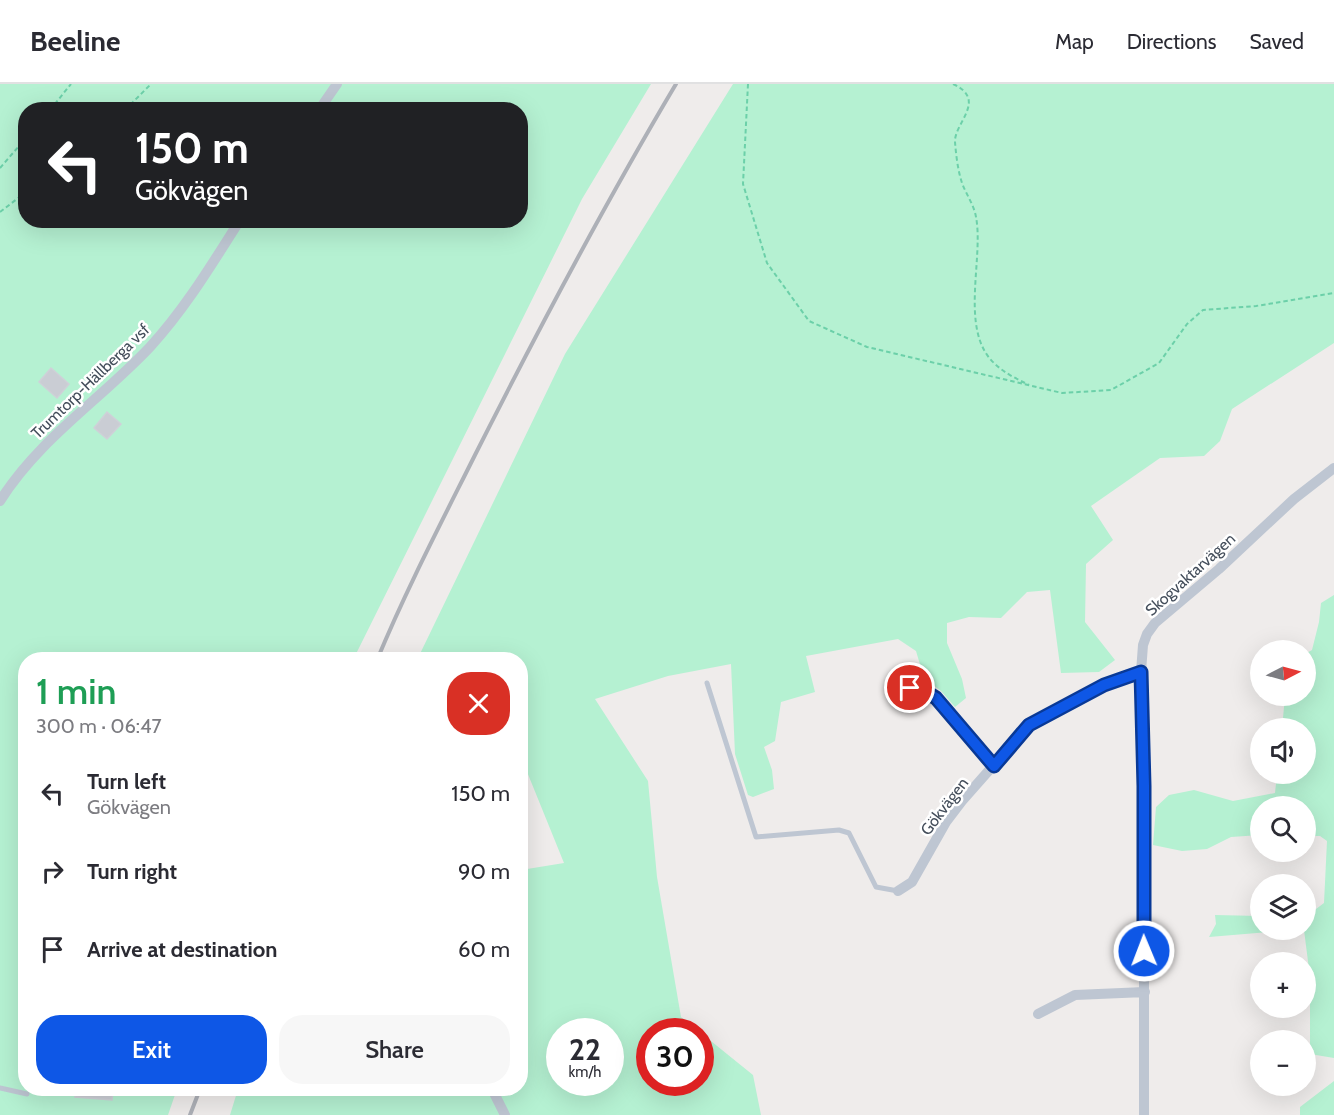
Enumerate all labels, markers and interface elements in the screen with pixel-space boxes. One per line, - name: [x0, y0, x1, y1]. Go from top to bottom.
- text: Beeline: [30, 24, 120, 58]
- text: Map: [1055, 29, 1094, 54]
- text: Directions: [1127, 29, 1216, 54]
- text: Saved: [1249, 29, 1304, 54]
- text: 150 m: [135, 122, 249, 174]
- icon: left: [36, 126, 114, 204]
- text: Gökvägen: [135, 174, 248, 207]
- street label: Trumtorp-Hällberga vsf: [27, 320, 154, 443]
- street label: Skogvaktarvägen: [1142, 529, 1239, 620]
- north arrow: [1250, 640, 1316, 706]
- map controls: [1250, 640, 1316, 1096]
- pin: [884, 662, 935, 713]
- text: 1 min: [36, 669, 116, 713]
- icon: arrive: [893, 671, 926, 704]
- button: close: [447, 672, 510, 735]
- text: 300 m · 06:47: [36, 714, 162, 738]
- button: sound: [1250, 718, 1316, 784]
- text: Turn left: [87, 768, 166, 795]
- street label: Gökvägen: [917, 774, 972, 839]
- icon: left: [36, 777, 69, 810]
- text: 150 m: [451, 780, 510, 807]
- text: Gökvägen: [87, 795, 171, 819]
- button: search: [1250, 796, 1316, 862]
- icon: right: [36, 855, 69, 888]
- text: Turn right: [87, 858, 177, 885]
- text: 90 m: [458, 858, 510, 885]
- button: layers: [1250, 874, 1316, 940]
- position arrow: [1112, 919, 1176, 983]
- icon: arrive: [36, 933, 69, 966]
- text: Arrive at destination: [87, 936, 277, 963]
- text: 60 m: [458, 936, 510, 963]
- button: +: [1250, 952, 1316, 1018]
- button: Exit: [36, 1015, 267, 1084]
- button: Share: [279, 1015, 510, 1084]
- speed limit sign: 30: [636, 1018, 714, 1096]
- button: −: [1250, 1030, 1316, 1096]
- text: 22: [569, 1031, 601, 1068]
- text: km/h: [569, 1063, 601, 1081]

